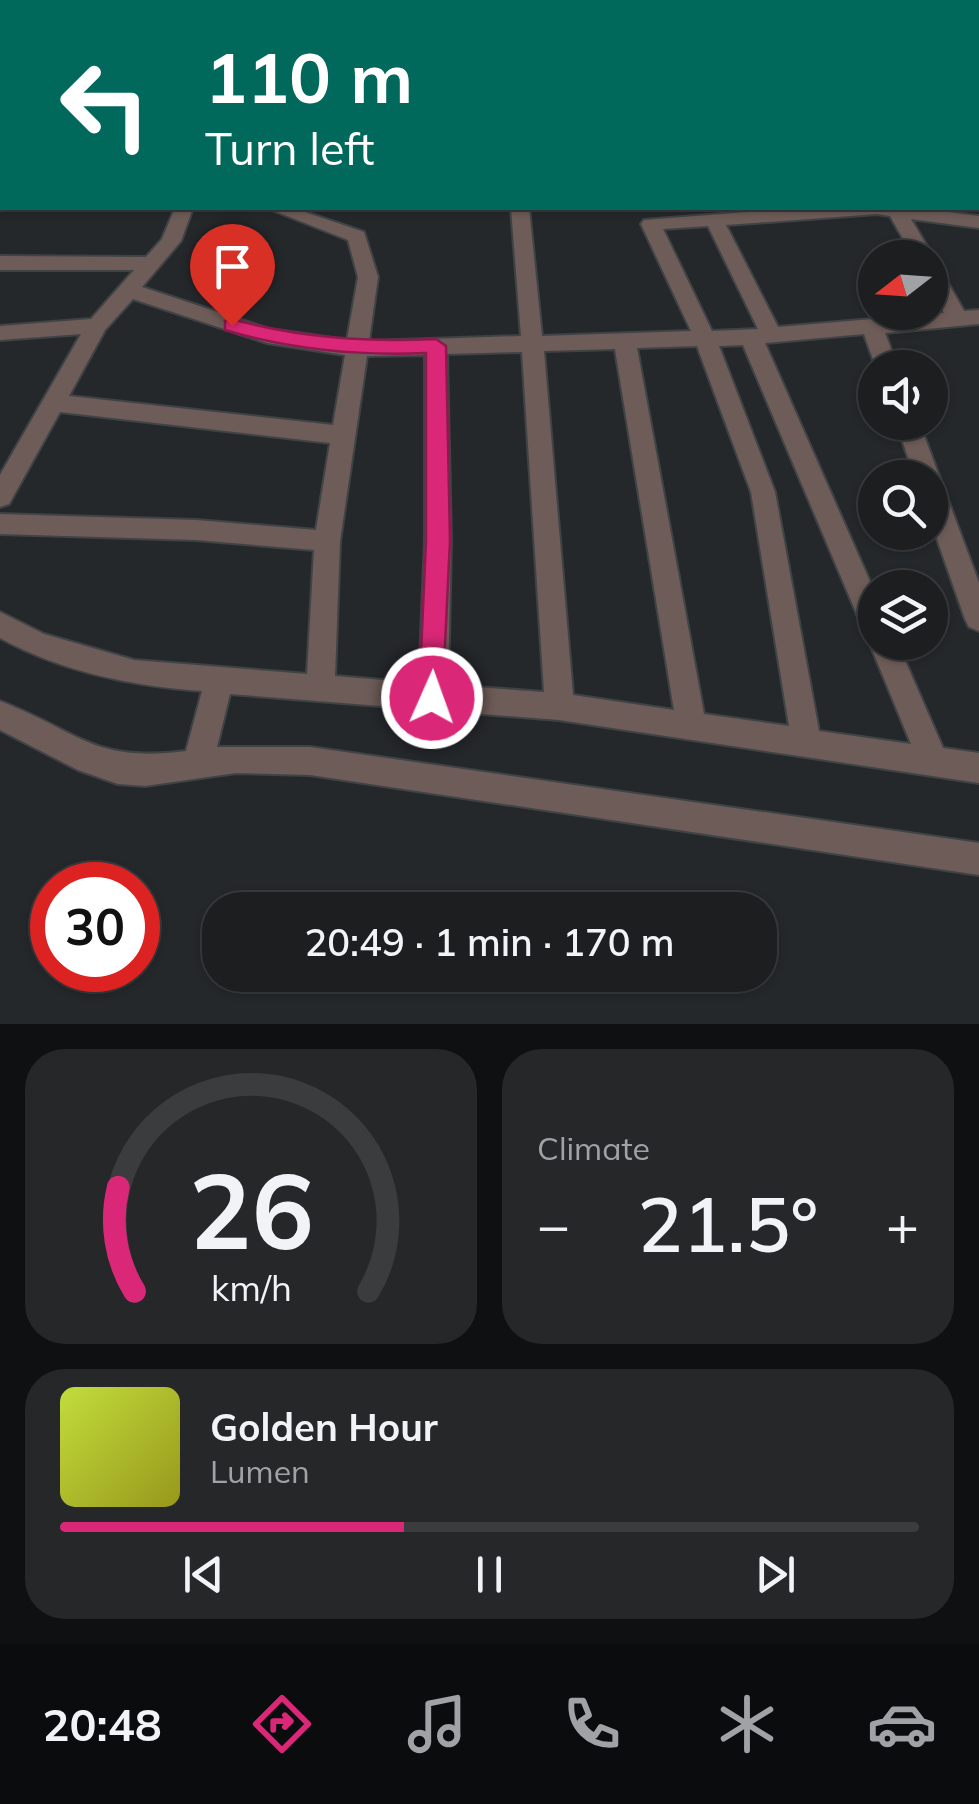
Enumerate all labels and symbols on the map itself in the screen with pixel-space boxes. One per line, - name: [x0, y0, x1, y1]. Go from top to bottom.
- pin: [190, 224, 275, 327]
- north arrow: [858, 240, 948, 330]
- position arrow: [380, 646, 484, 750]
- speed limit sign: 30: [30, 862, 160, 992]

